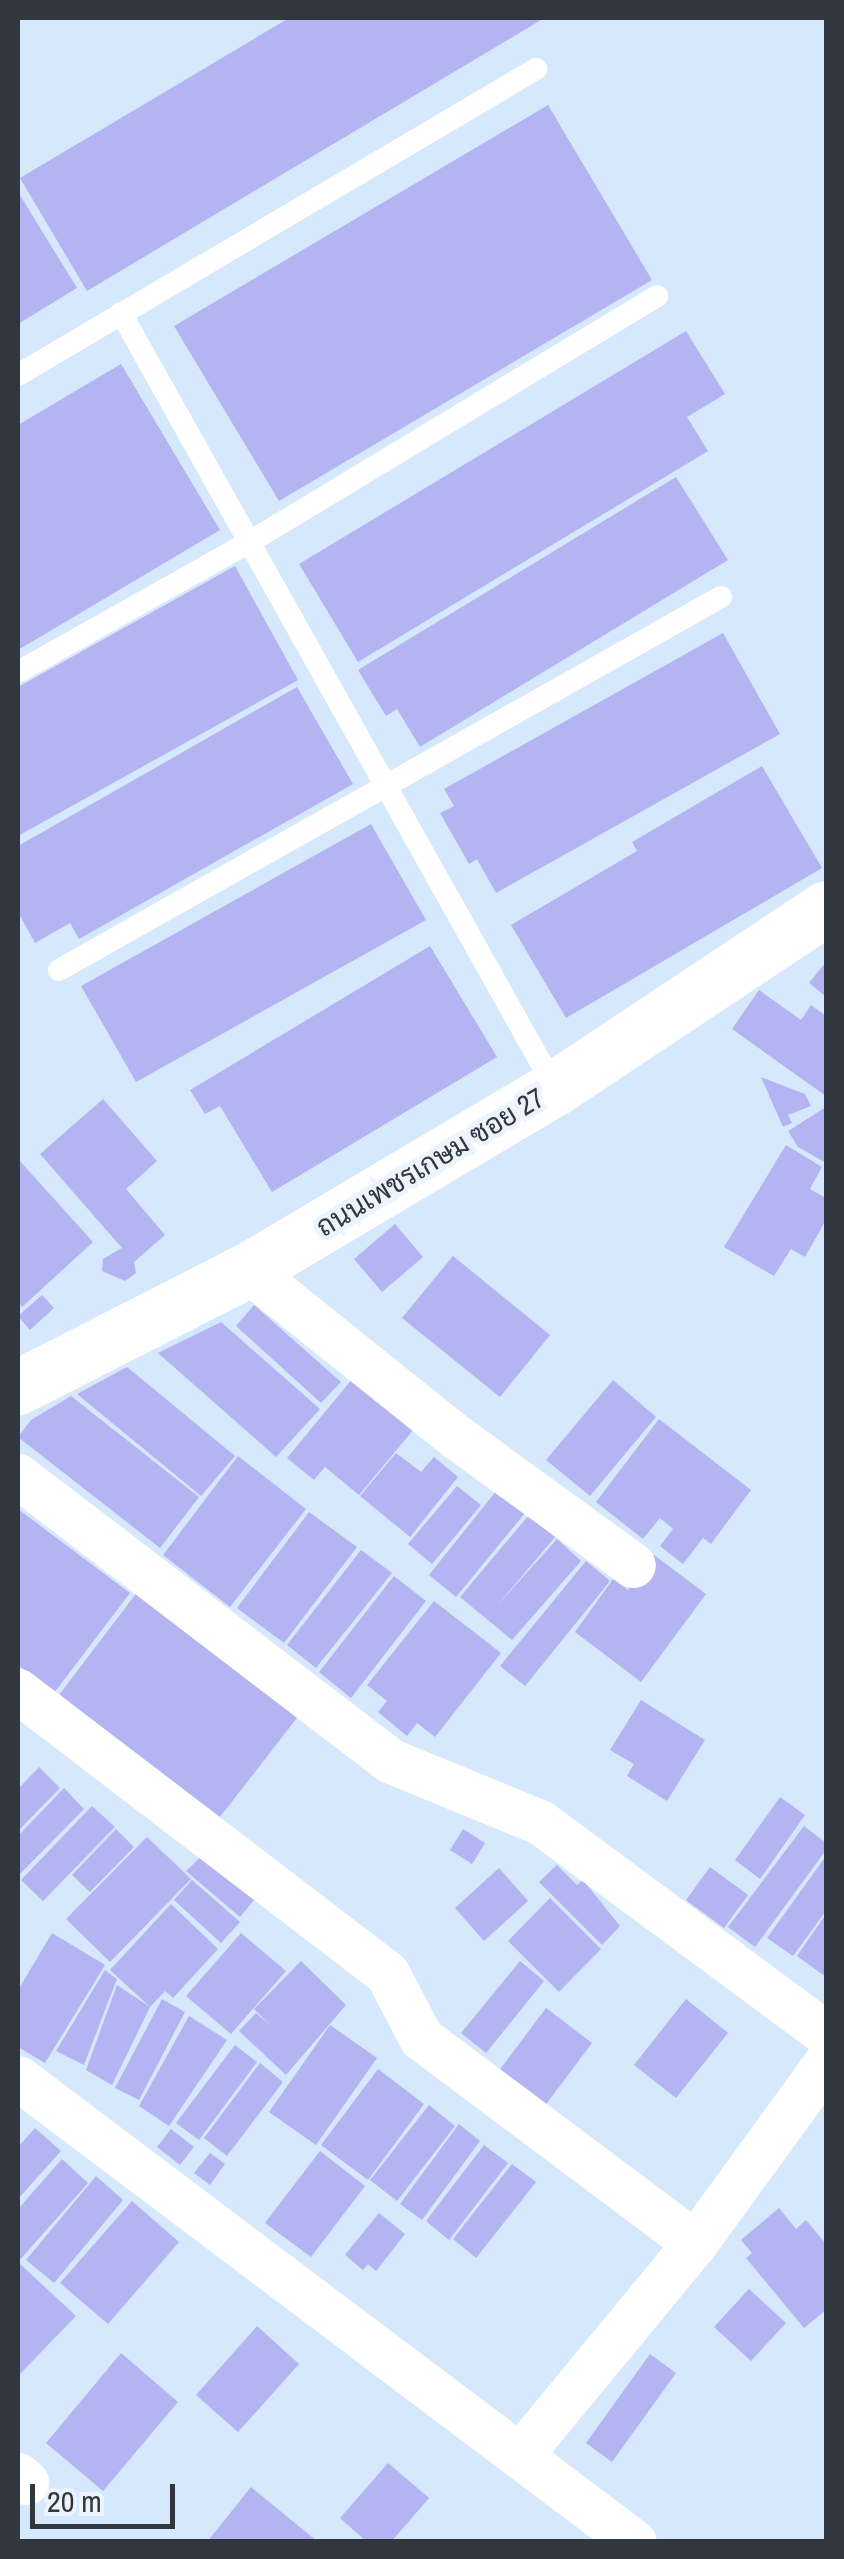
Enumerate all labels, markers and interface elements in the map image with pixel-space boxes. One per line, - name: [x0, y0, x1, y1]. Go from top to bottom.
- street label: ถนนเพชรเกษม ซอย 27: [310, 1081, 550, 1243]
- scale bar: [35, 2464, 180, 2526]
- text: 20 m: [47, 2481, 102, 2521]

